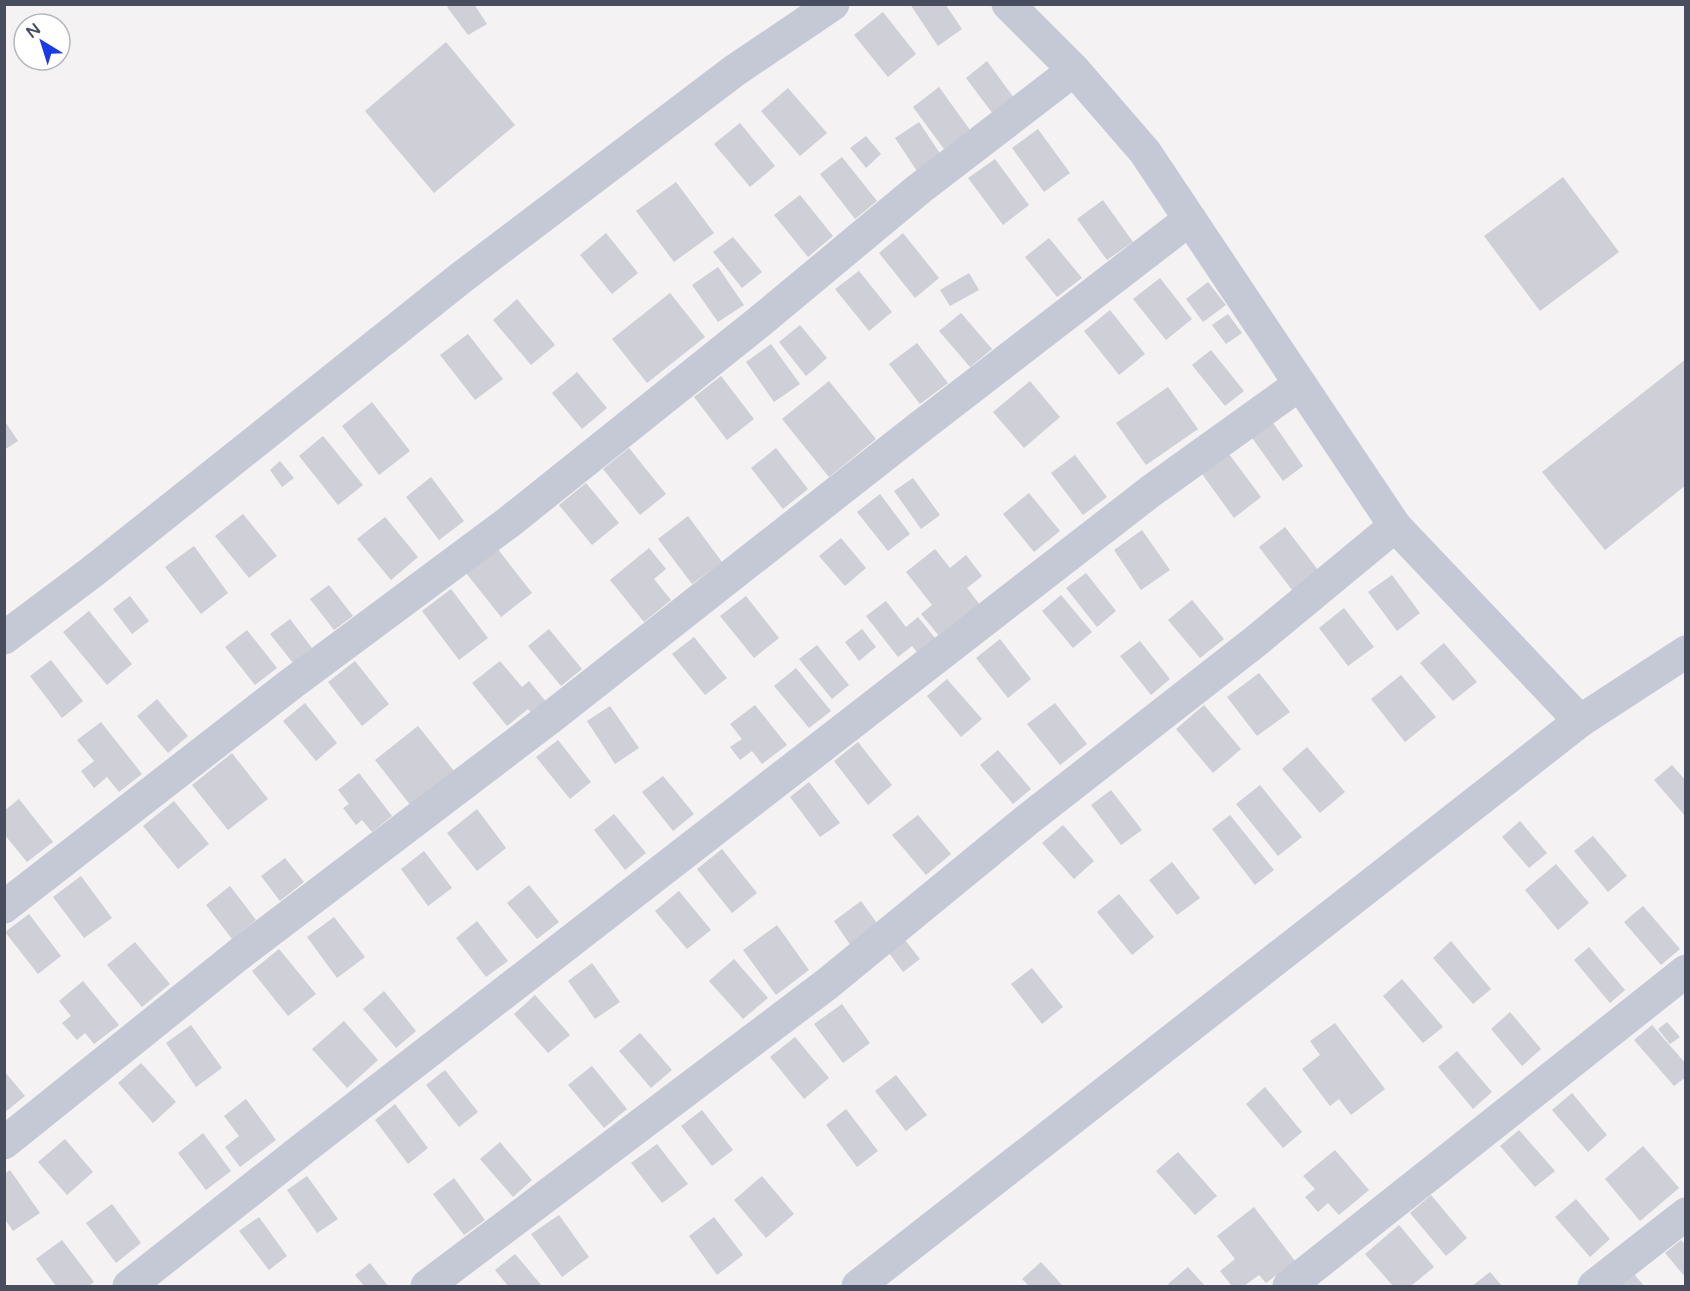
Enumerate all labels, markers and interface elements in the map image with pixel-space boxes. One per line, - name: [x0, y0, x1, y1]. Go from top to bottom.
- north arrow: [12, 12, 72, 72]
- text: N: [22, 19, 45, 43]

